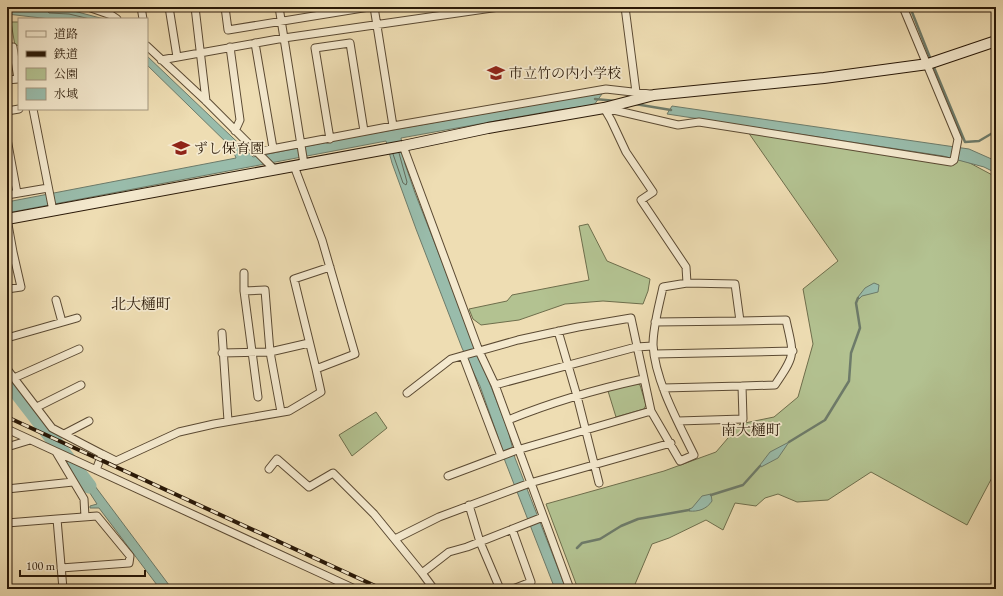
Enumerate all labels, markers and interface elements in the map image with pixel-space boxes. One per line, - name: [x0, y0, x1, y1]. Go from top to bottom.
- legend: [18, 18, 148, 110]
- text: 道路: [54, 26, 78, 42]
- text: 鉄道: [53, 46, 78, 62]
- school or university icon: 市立竹の内小学校: [486, 63, 506, 83]
- place label: 市立竹の内小学校: [509, 64, 621, 82]
- text: 公園: [54, 66, 78, 82]
- text: 水域: [54, 86, 78, 102]
- school or university icon: ずし保育園: [171, 138, 191, 158]
- place label: ずし保育園: [194, 139, 264, 157]
- district label: 北大樋町: [111, 294, 171, 313]
- district label: 南大樋町: [721, 420, 781, 439]
- scale bar: [20, 552, 145, 578]
- text: 100 m: [26, 558, 56, 574]

